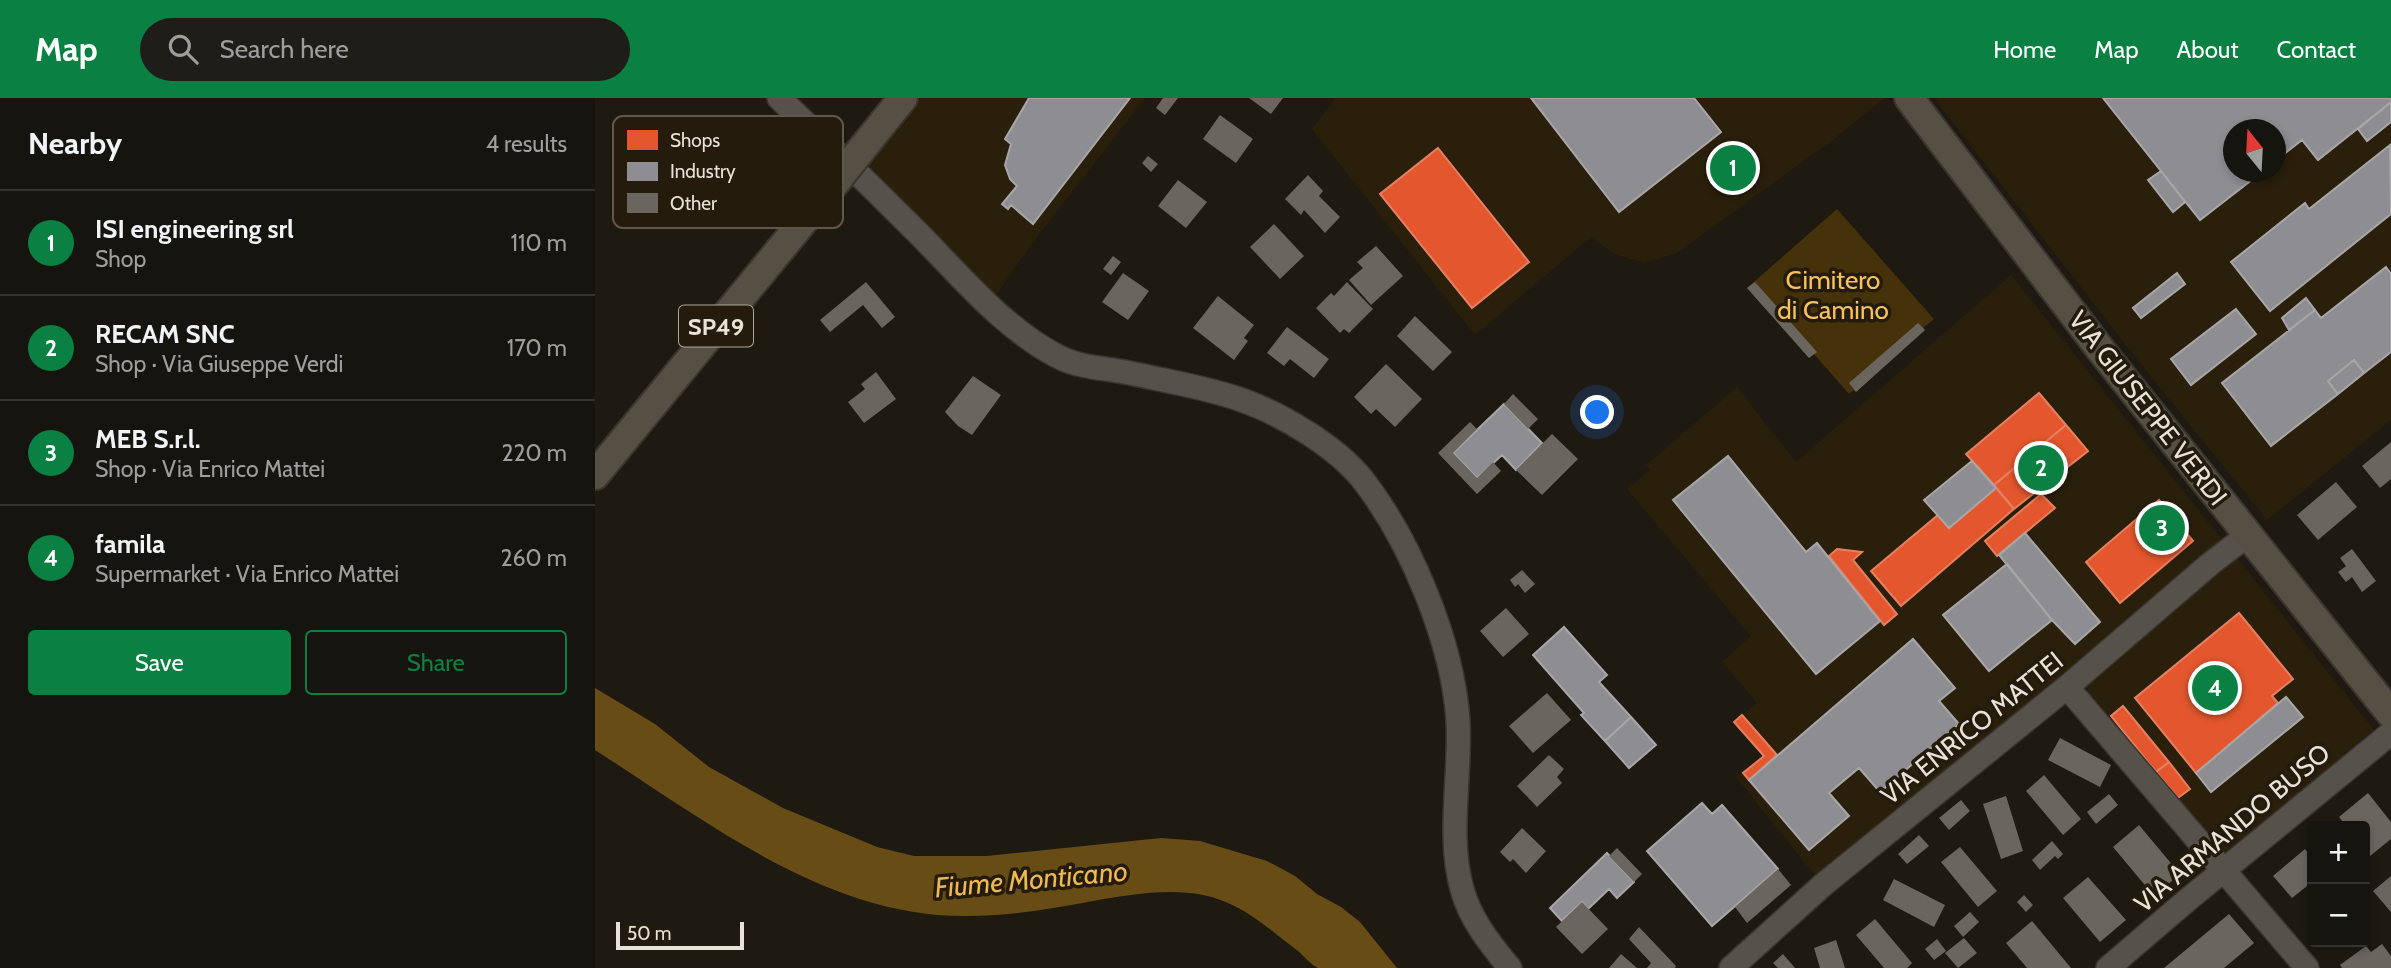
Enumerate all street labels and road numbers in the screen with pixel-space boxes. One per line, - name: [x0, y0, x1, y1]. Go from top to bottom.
- street label: VIA GIUSEPPE VERDI: [2062, 304, 2234, 512]
- road number: SP49: [679, 306, 753, 346]
- street label: VIA ENRICO MATTEI: [1874, 645, 2070, 811]
- street label: VIA ARMANDO BUSO: [2128, 737, 2336, 919]

